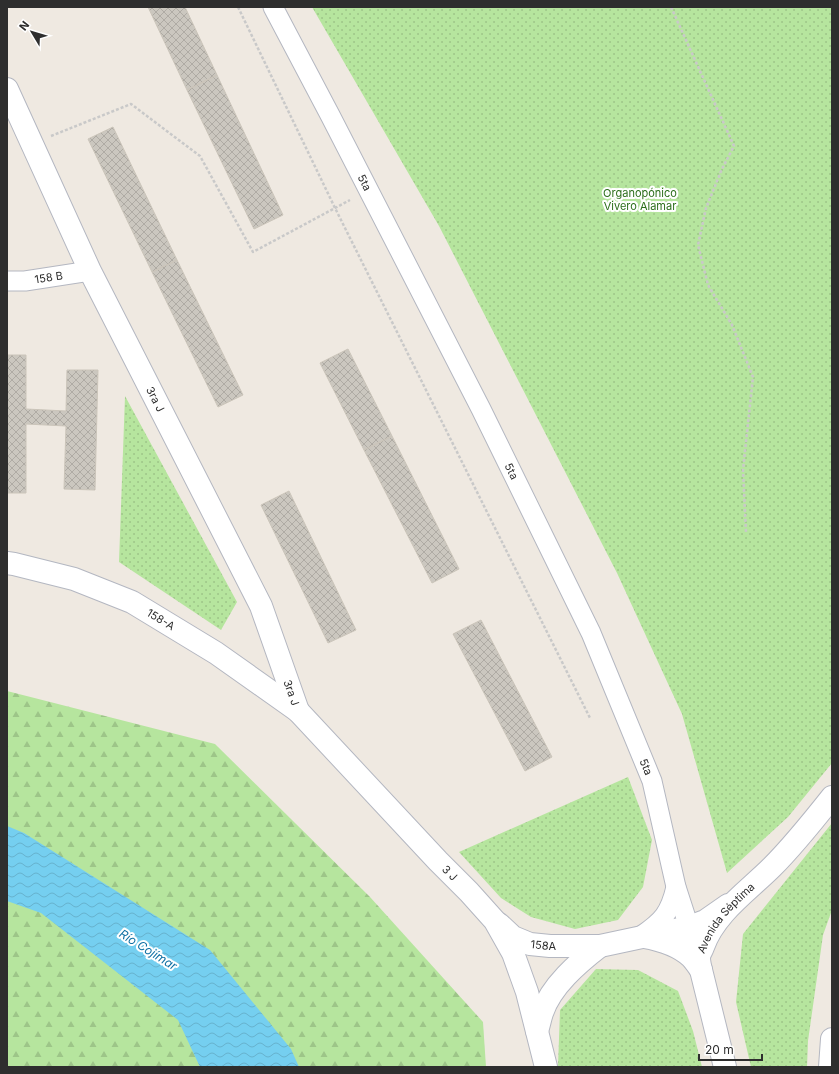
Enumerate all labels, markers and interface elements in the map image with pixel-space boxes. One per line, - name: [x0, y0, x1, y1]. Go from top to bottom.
- north arrow: [12, 12, 52, 52]
- text: N: [16, 18, 32, 33]
- street label: 5ta: [355, 172, 375, 193]
- park label: Organopónico Vivero Alamar: [603, 186, 677, 213]
- street label: 158 B: [34, 268, 64, 286]
- street label: 3ra J: [143, 384, 168, 414]
- street label: 5ta: [502, 461, 522, 482]
- street label: 158-A: [144, 606, 178, 634]
- street label: 3ra J: [281, 678, 303, 707]
- street label: 5ta: [637, 757, 656, 777]
- street label: 3 J: [439, 862, 461, 884]
- street label: Avenida Séptima: [694, 880, 757, 956]
- water label: Río Cojímar: [117, 926, 180, 974]
- street label: 158A: [530, 937, 557, 953]
- scale bar: [699, 1036, 762, 1062]
- text: 20 m: [705, 1042, 734, 1057]

